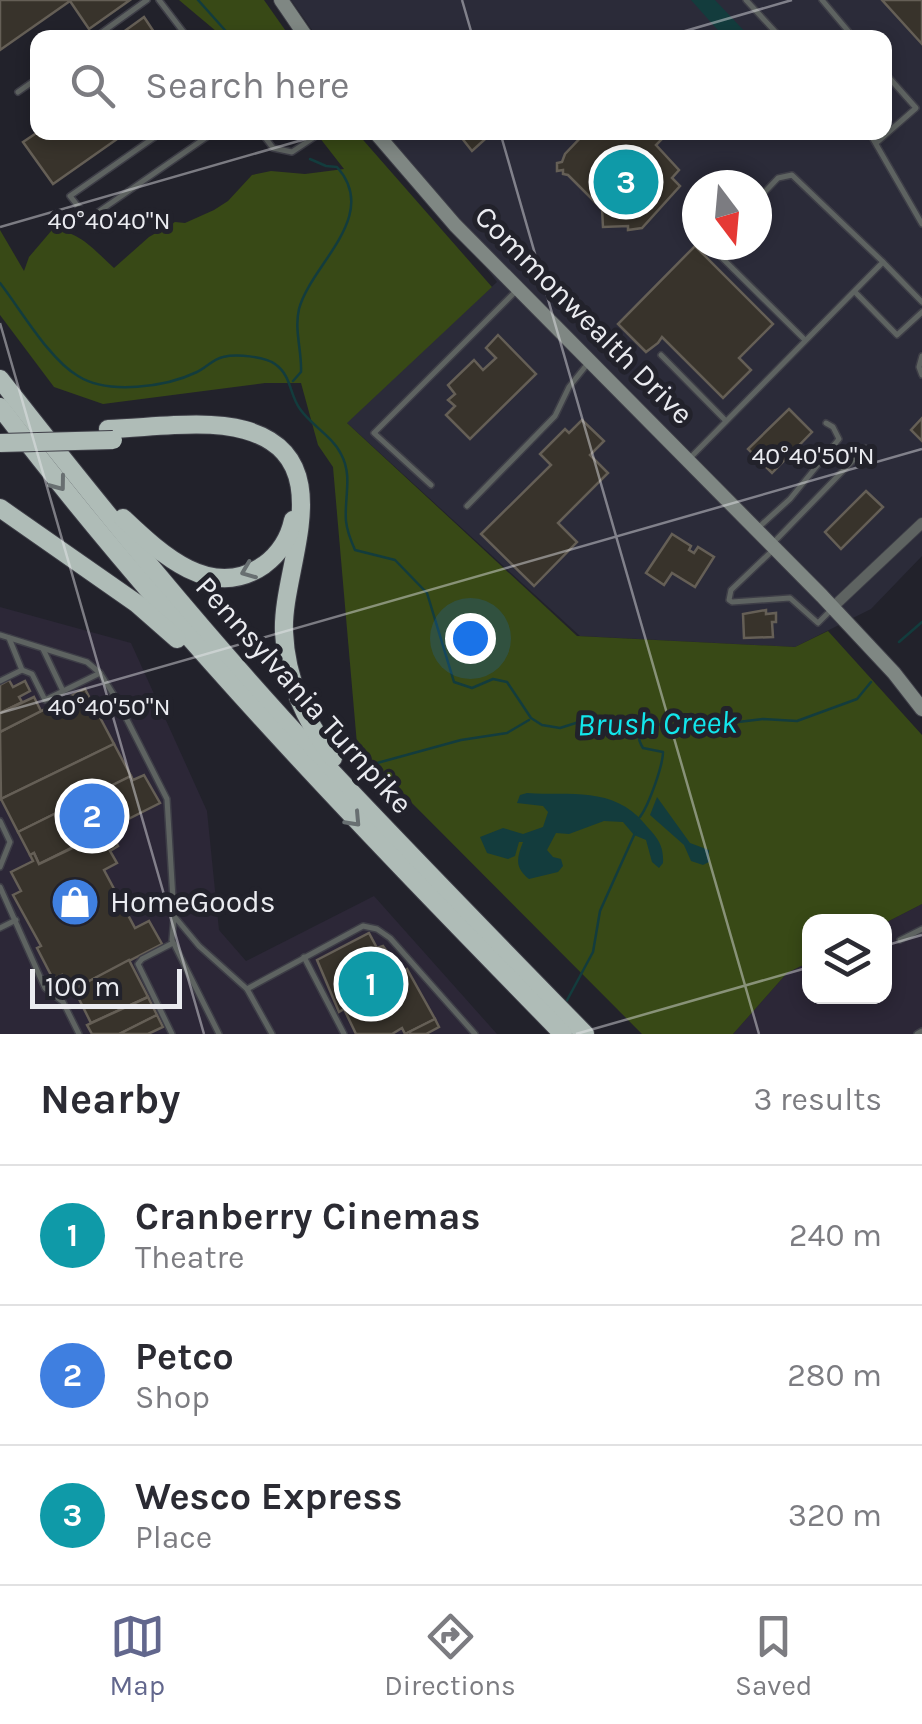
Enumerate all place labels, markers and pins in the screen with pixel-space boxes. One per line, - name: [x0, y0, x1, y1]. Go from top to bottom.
- pin: 3: [594, 144, 658, 220]
- pin: 2: [59, 778, 124, 854]
- shop icon: HomeGoods: [49, 876, 101, 928]
- place label: HomeGoods: [110, 884, 276, 920]
- pin: 1: [338, 946, 404, 1022]

